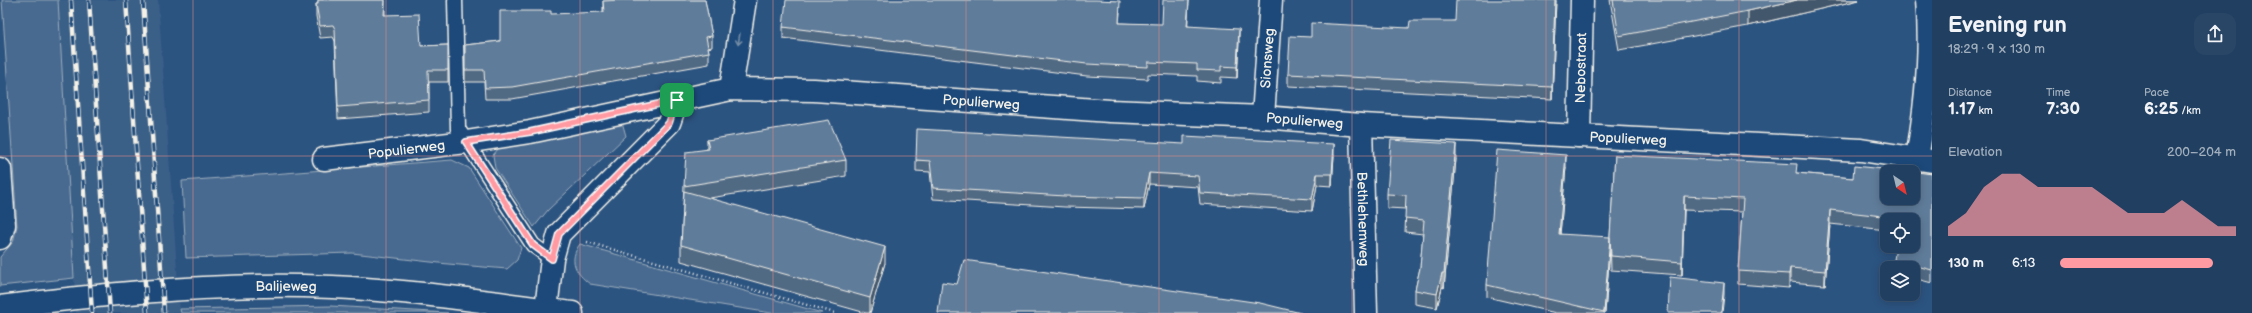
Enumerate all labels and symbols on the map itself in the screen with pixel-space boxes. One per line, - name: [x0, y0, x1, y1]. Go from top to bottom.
- street label: Sionsweg: [1256, 28, 1278, 89]
- one-way arrow: [735, 32, 743, 45]
- street label: Nebostraat: [1571, 32, 1590, 104]
- pin: [660, 83, 694, 117]
- street label: Populierweg: [942, 91, 1020, 113]
- street label: Populierweg: [1265, 109, 1344, 132]
- street label: Populierweg: [1589, 128, 1667, 149]
- street label: Populierweg: [367, 136, 446, 162]
- north arrow: [1880, 165, 1920, 205]
- street label: Bethlehemweg: [1354, 171, 1373, 266]
- street label: Balijeweg: [255, 277, 317, 295]

